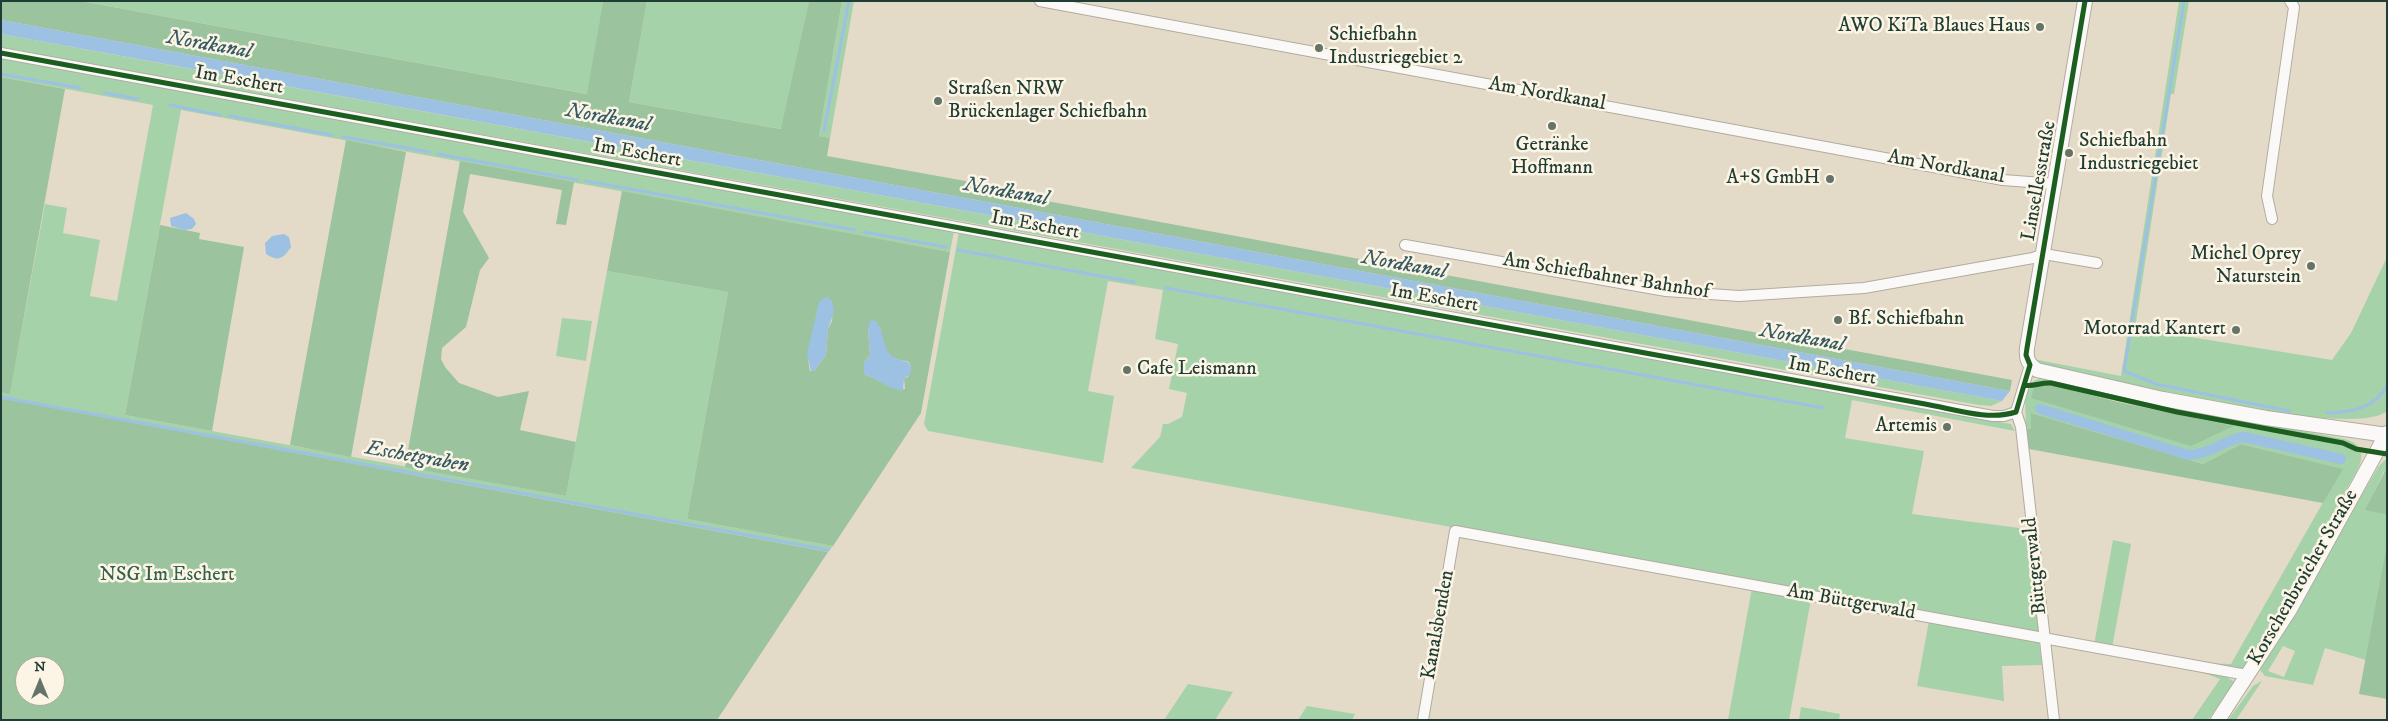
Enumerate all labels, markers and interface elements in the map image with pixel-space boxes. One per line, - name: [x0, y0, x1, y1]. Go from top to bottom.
- place label: AWO KiTa Blaues Haus: [1838, 15, 2030, 39]
- marker: AWO KiTa Blaues Haus: [2034, 21, 2046, 33]
- place label: Schiefbahn Industriegebiet 2: [1329, 24, 1463, 71]
- water label: Nordkanal: [165, 26, 253, 66]
- marker: Schiefbahn Industriegebiet 2: [1313, 42, 1325, 54]
- street label: Im Eschert: [193, 61, 285, 101]
- street label: Am Nordkanal: [1487, 73, 1607, 117]
- place label: Straßen NRW Brückenlager Schiefbahn: [948, 78, 1147, 125]
- marker: Straßen NRW Brückenlager Schiefbahn: [932, 95, 944, 107]
- water label: Nordkanal: [564, 99, 652, 139]
- street label: Linsellesstraße: [2018, 119, 2062, 243]
- marker: Getränke Hoffmann: [1546, 120, 1558, 132]
- place label: Schiefbahn Industriegebiet: [2079, 130, 2198, 177]
- street label: Im Eschert: [591, 134, 683, 174]
- place label: Getränke Hoffmann: [1511, 134, 1593, 181]
- street label: Am Nordkanal: [1886, 146, 2006, 190]
- marker: Schiefbahn Industriegebiet: [2063, 147, 2075, 159]
- place label: A+S GmbH: [1726, 167, 1820, 191]
- water label: Nordkanal: [962, 173, 1050, 213]
- marker: A+S GmbH: [1824, 173, 1836, 185]
- street label: Im Eschert: [989, 206, 1081, 246]
- place label: Michel Oprey Naturstein: [2191, 243, 2301, 290]
- water label: Nordkanal: [1360, 246, 1448, 286]
- street label: Am Schiefbahner Bahnhof: [1501, 249, 1711, 305]
- marker: Michel Oprey Naturstein: [2305, 260, 2317, 272]
- street label: Im Eschert: [1388, 279, 1480, 319]
- place label: Bf. Schiefbahn: [1848, 308, 1964, 332]
- marker: Bf. Schiefbahn: [1832, 314, 1844, 326]
- place label: Motorrad Kantert: [2083, 318, 2226, 342]
- water label: Nordkanal: [1758, 319, 1846, 359]
- marker: Motorrad Kantert: [2230, 324, 2242, 336]
- street label: Im Eschert: [1786, 352, 1878, 392]
- place label: Cafe Leismann: [1137, 358, 1257, 382]
- marker: Cafe Leismann: [1121, 364, 1133, 376]
- place label: Artemis: [1875, 415, 1937, 439]
- marker: Artemis: [1941, 421, 1953, 433]
- water label: Eschetgraben: [363, 437, 471, 479]
- street label: Korschenbroicher Straße: [2244, 486, 2364, 670]
- street label: Büttgerwald: [2019, 516, 2053, 616]
- park label: NSG Im Eschert: [100, 564, 234, 588]
- street label: Kanalsbenden: [1418, 568, 1460, 682]
- street label: Am Büttgerwald: [1785, 580, 1917, 626]
- north arrow: [15, 656, 65, 706]
- text: N: [34, 658, 46, 676]

